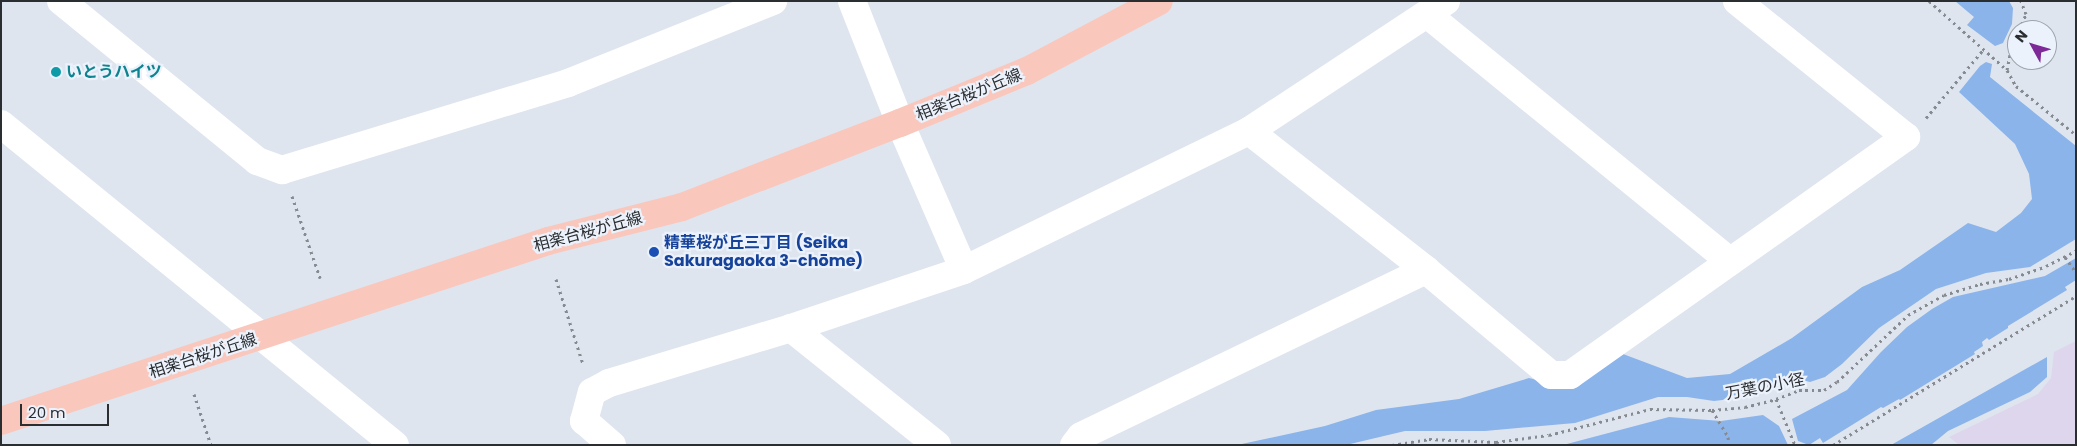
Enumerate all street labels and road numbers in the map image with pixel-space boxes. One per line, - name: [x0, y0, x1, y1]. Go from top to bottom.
- street label: 相楽台桜が丘線: [913, 65, 1025, 125]
- street label: 相楽台桜が丘線: [531, 208, 645, 256]
- street label: 相楽台桜が丘線: [147, 330, 259, 382]
- street label: 万葉の小径: [1724, 370, 1806, 404]

